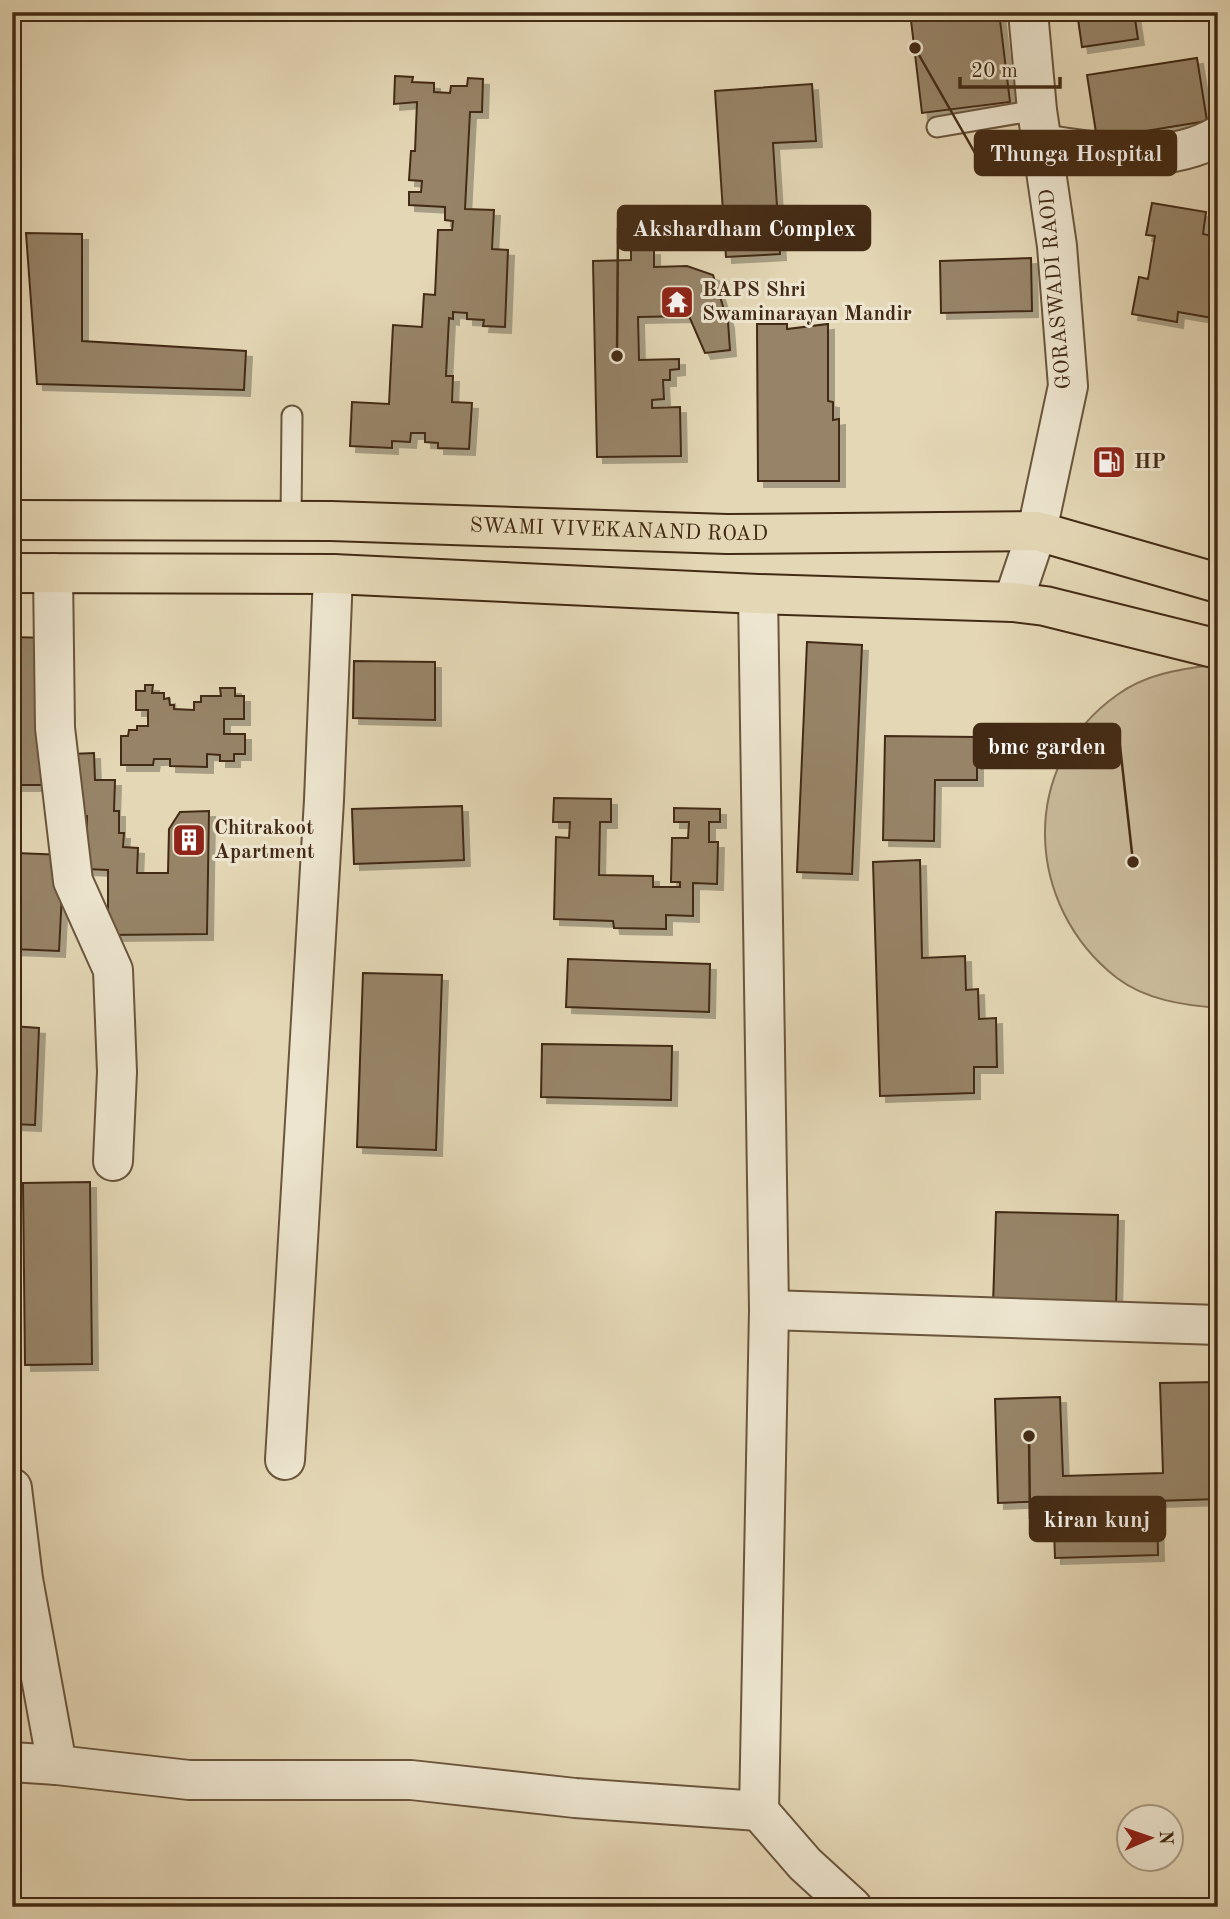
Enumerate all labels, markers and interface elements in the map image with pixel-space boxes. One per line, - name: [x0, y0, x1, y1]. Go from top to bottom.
- scale bar: [960, 46, 1060, 90]
- text: 20 m: [971, 61, 1018, 82]
- callout: Thunga Hospital: [975, 131, 1176, 175]
- text: Thunga Hospital: [990, 143, 1162, 166]
- street label: GORASWADI RAOD: [1037, 188, 1075, 390]
- callout: Akshardham Complex: [618, 206, 870, 250]
- text: Akshardham Complex: [632, 218, 856, 241]
- place label: BAPS Shri Swaminarayan Mandir: [702, 280, 912, 325]
- temple icon: BAPS Shri Swaminarayan Mandir: [658, 283, 696, 321]
- fuel station icon: HP: [1090, 443, 1128, 481]
- place label: HP: [1134, 452, 1166, 473]
- street label: SWAMI VIVEKANAND ROAD: [469, 515, 768, 545]
- callout: bmc garden: [974, 724, 1120, 768]
- text: bmc garden: [988, 736, 1106, 759]
- place label: Chitrakoot Apartment: [214, 818, 315, 863]
- building icon: Chitrakoot Apartment: [170, 821, 208, 859]
- callout: kiran kunj: [1030, 1497, 1165, 1541]
- text: kiran kunj: [1044, 1509, 1150, 1532]
- north arrow: [1114, 1804, 1184, 1874]
- text: N: [1155, 1830, 1174, 1846]

